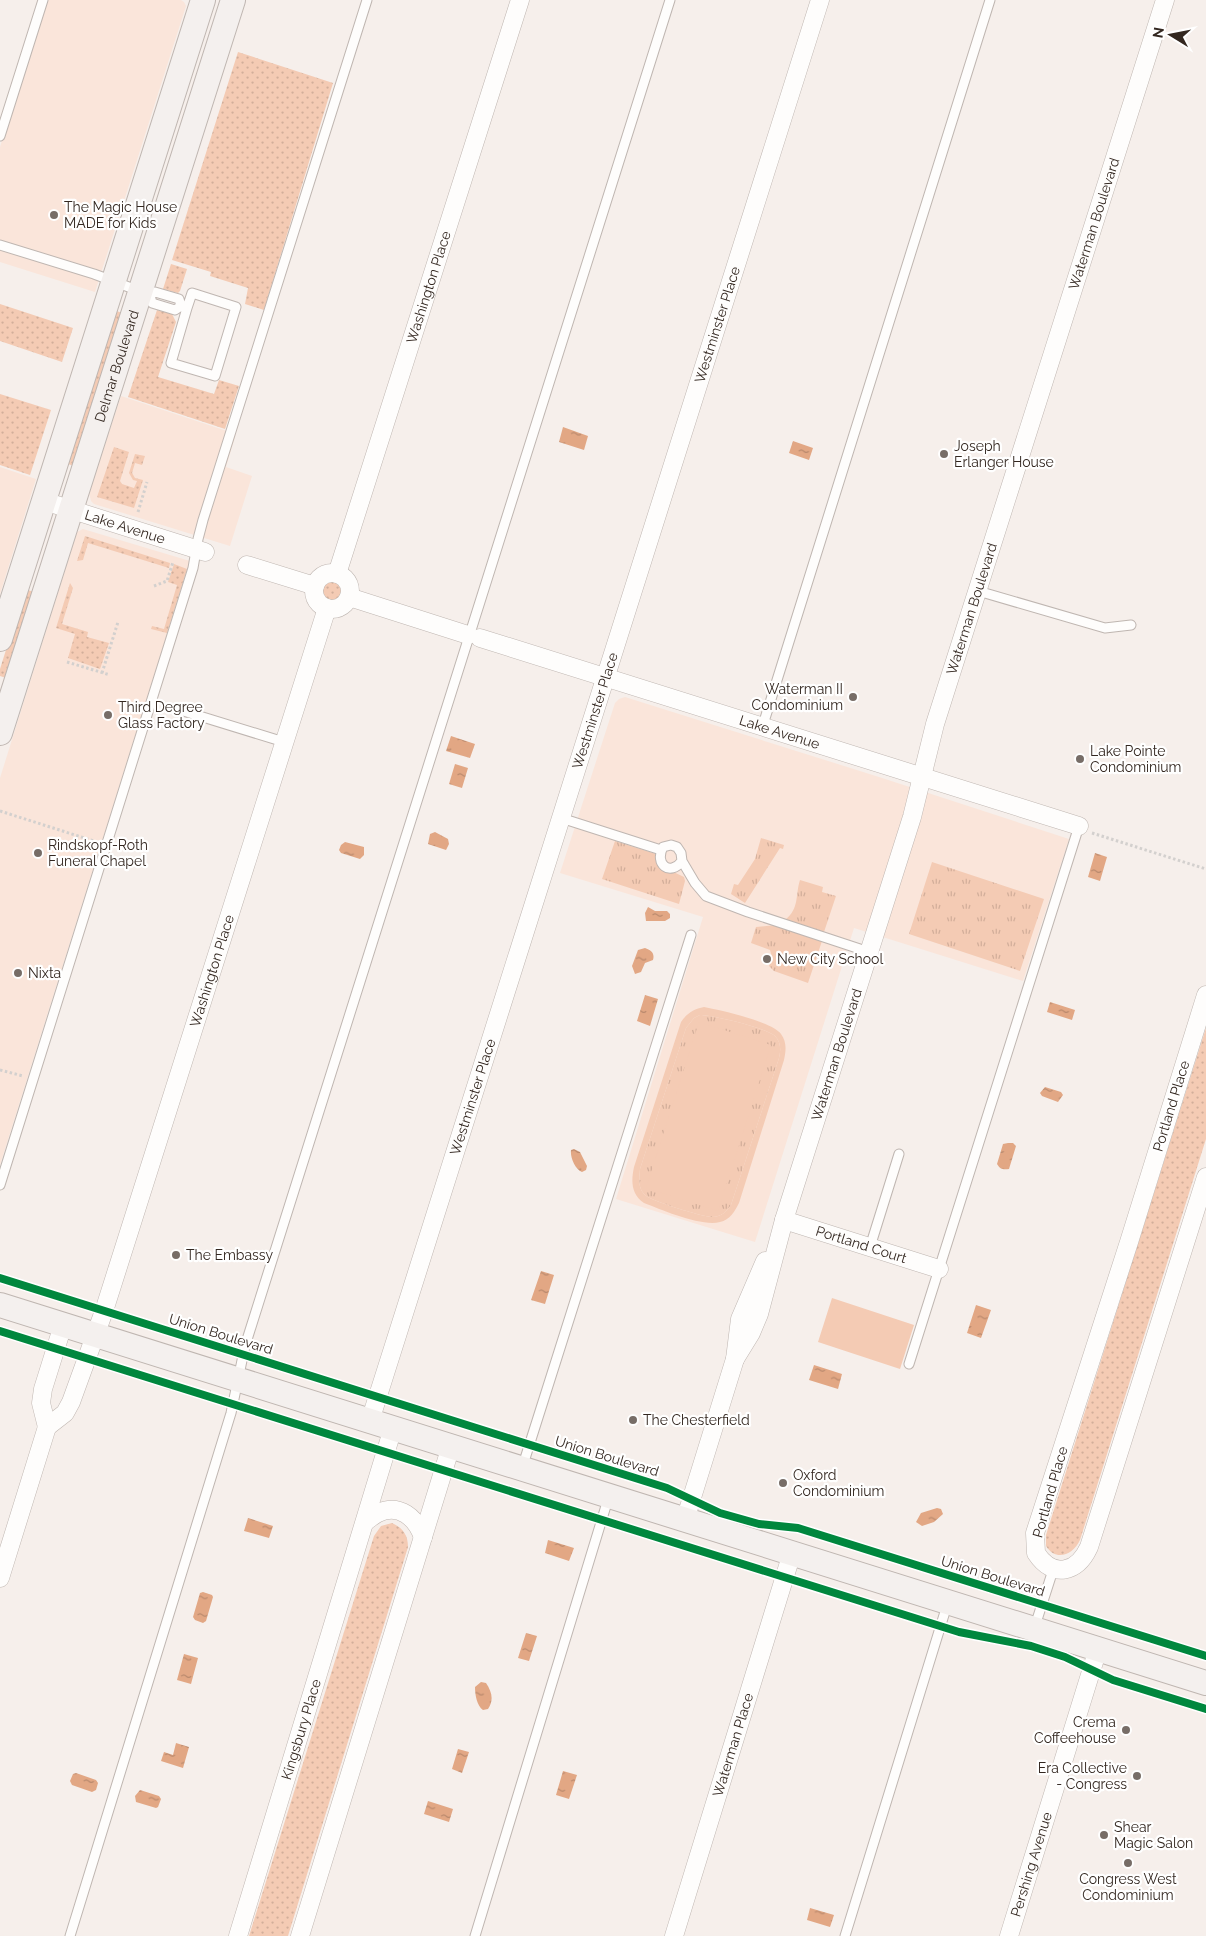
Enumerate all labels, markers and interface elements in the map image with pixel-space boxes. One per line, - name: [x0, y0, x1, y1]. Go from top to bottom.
- north arrow: [1146, 10, 1196, 60]
- text: N: [1149, 26, 1167, 39]
- street label: Waterman Boulevard: [1065, 156, 1122, 292]
- place label: The Magic House MADE for Kids: [64, 199, 177, 231]
- marker: The Magic House MADE for Kids: [48, 209, 60, 221]
- street label: Washington Place: [403, 229, 454, 345]
- street label: Westminster Place: [691, 264, 743, 385]
- street label: Delmar Boulevard: [91, 308, 142, 424]
- place label: Joseph Erlanger House: [954, 438, 1054, 470]
- marker: Joseph Erlanger House: [938, 448, 950, 460]
- street label: Lake Avenue: [83, 506, 167, 547]
- street label: Waterman Boulevard: [943, 541, 1000, 677]
- street label: Westminster Place: [569, 651, 621, 771]
- place label: Waterman II Condominium: [752, 681, 843, 713]
- marker: Waterman II Condominium: [847, 691, 859, 703]
- place label: Third Degree Glass Factory: [118, 699, 205, 731]
- marker: Third Degree Glass Factory: [102, 709, 114, 721]
- street label: Lake Avenue: [737, 712, 822, 752]
- place label: Lake Pointe Condominium: [1090, 743, 1181, 775]
- marker: Lake Pointe Condominium: [1074, 753, 1086, 765]
- place label: Rindskopf-Roth Funeral Chapel: [48, 837, 148, 869]
- marker: Rindskopf-Roth Funeral Chapel: [32, 847, 44, 859]
- street label: Washington Place: [187, 913, 237, 1029]
- place label: New City School: [777, 951, 883, 967]
- marker: New City School: [761, 953, 773, 965]
- place label: Nixta: [28, 965, 61, 981]
- marker: Nixta: [12, 967, 24, 979]
- street label: Waterman Boulevard: [808, 987, 865, 1123]
- street label: Westminster Place: [447, 1037, 499, 1157]
- street label: Portland Place: [1150, 1059, 1192, 1153]
- street label: Portland Court: [814, 1223, 909, 1266]
- place label: The Embassy: [186, 1247, 273, 1263]
- marker: The Embassy: [170, 1249, 182, 1261]
- street label: Union Boulevard: [167, 1311, 275, 1357]
- place label: The Chesterfield: [643, 1412, 750, 1428]
- marker: The Chesterfield: [627, 1414, 639, 1426]
- street label: Union Boulevard: [553, 1433, 661, 1479]
- street label: Portland Place: [1029, 1444, 1071, 1540]
- place label: Oxford Condominium: [793, 1467, 884, 1499]
- marker: Oxford Condominium: [777, 1477, 789, 1489]
- street label: Union Boulevard: [939, 1553, 1047, 1599]
- street label: Kingsbury Place: [278, 1677, 324, 1782]
- street label: Waterman Place: [709, 1691, 756, 1799]
- place label: Crema Coffeehouse: [1034, 1714, 1116, 1746]
- marker: Crema Coffeehouse: [1120, 1724, 1132, 1736]
- place label: Era Collective - Congress: [1038, 1760, 1127, 1792]
- marker: Era Collective - Congress: [1131, 1770, 1143, 1782]
- street label: Pershing Avenue: [1007, 1810, 1055, 1919]
- place label: Shear Magic Salon: [1114, 1819, 1193, 1851]
- marker: Shear Magic Salon: [1098, 1829, 1110, 1841]
- marker: Congress West Condominium: [1122, 1857, 1134, 1869]
- place label: Congress West Condominium: [1079, 1871, 1177, 1903]

